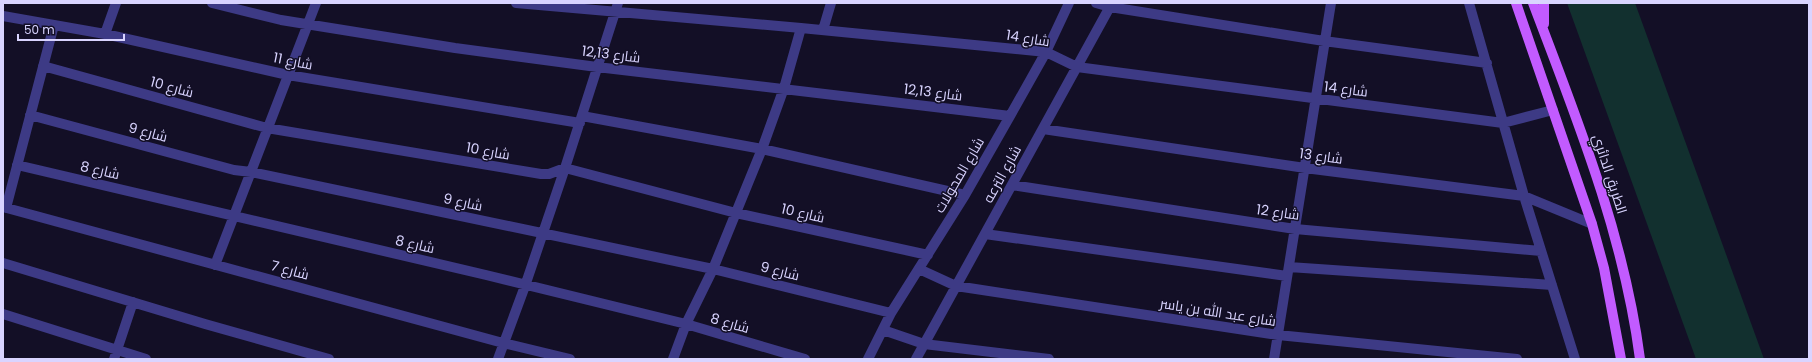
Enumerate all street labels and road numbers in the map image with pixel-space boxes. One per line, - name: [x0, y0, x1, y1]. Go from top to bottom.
- street label: شارع 14: [1005, 25, 1051, 51]
- street label: شارع 12,13: [581, 40, 641, 68]
- street label: شارع 11: [272, 47, 314, 75]
- street label: شارع 10: [148, 72, 196, 102]
- street label: شارع 14: [1323, 76, 1369, 102]
- street label: شارع 12,13: [903, 78, 963, 106]
- street label: شارع 9: [126, 117, 170, 147]
- street label: الطريق الدائري: [1586, 132, 1632, 217]
- street label: شارع المحولات: [929, 133, 989, 217]
- street label: شارع 10: [465, 137, 511, 165]
- street label: شارع الترعه: [978, 142, 1026, 206]
- street label: شارع 13: [1298, 143, 1344, 169]
- street label: شارع 8: [78, 156, 122, 184]
- street label: شارع 9: [442, 188, 484, 216]
- street label: شارع 10: [779, 198, 827, 228]
- street label: شارع 12: [1255, 199, 1301, 225]
- street label: شارع 8: [393, 230, 437, 258]
- street label: شارع 7: [269, 255, 311, 285]
- street label: شارع 9: [758, 256, 802, 286]
- street label: شارع عبد الله بن ياسر: [1157, 293, 1278, 331]
- street label: شارع 8: [708, 308, 752, 338]

